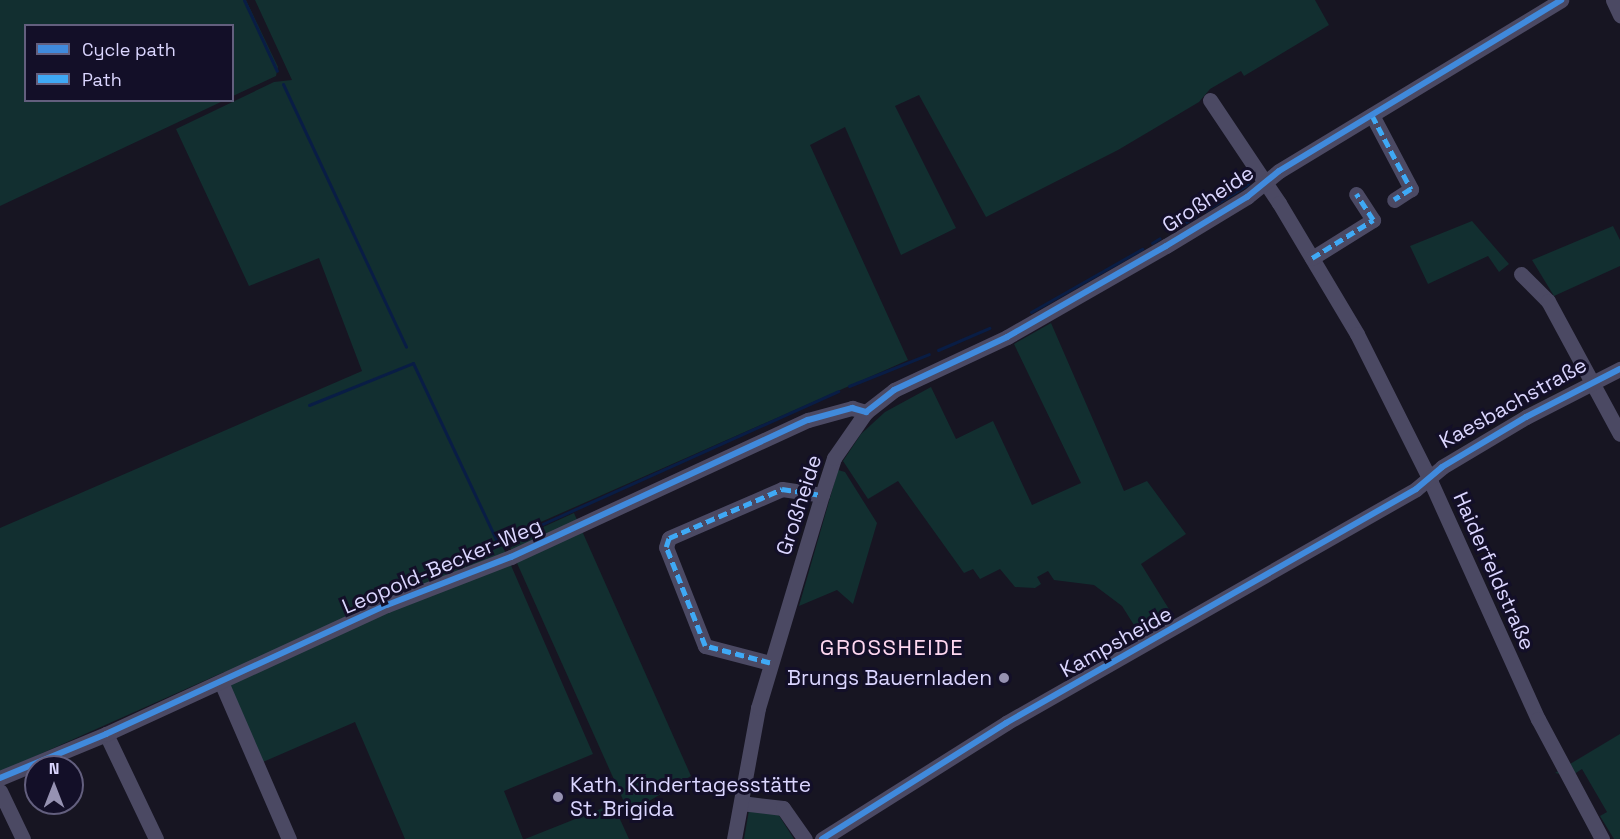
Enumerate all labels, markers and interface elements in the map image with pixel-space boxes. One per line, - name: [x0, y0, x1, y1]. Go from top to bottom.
- legend: [24, 24, 234, 102]
- text: Cycle path: [82, 38, 176, 61]
- text: Path: [82, 68, 122, 91]
- street label: Großheide: [1158, 160, 1258, 238]
- street label: Kaesbachstraße: [1435, 352, 1591, 454]
- street label: Großheide: [771, 452, 827, 558]
- street label: Haiderfeldstraße: [1448, 488, 1540, 654]
- street label: Leopold-Becker-Weg: [338, 513, 546, 619]
- street label: Kampsheide: [1056, 601, 1176, 683]
- district label: GROSSHEIDE: [820, 635, 964, 661]
- place label: Brungs Bauernladen: [787, 665, 992, 691]
- marker: Brungs Bauernladen: [997, 671, 1011, 685]
- north arrow: [24, 755, 84, 815]
- text: N: [49, 758, 59, 779]
- place label: Kath. Kindertagesstätte St. Brigida: [570, 772, 812, 822]
- marker: Kath. Kindertagesstätte St. Brigida: [551, 790, 565, 804]

